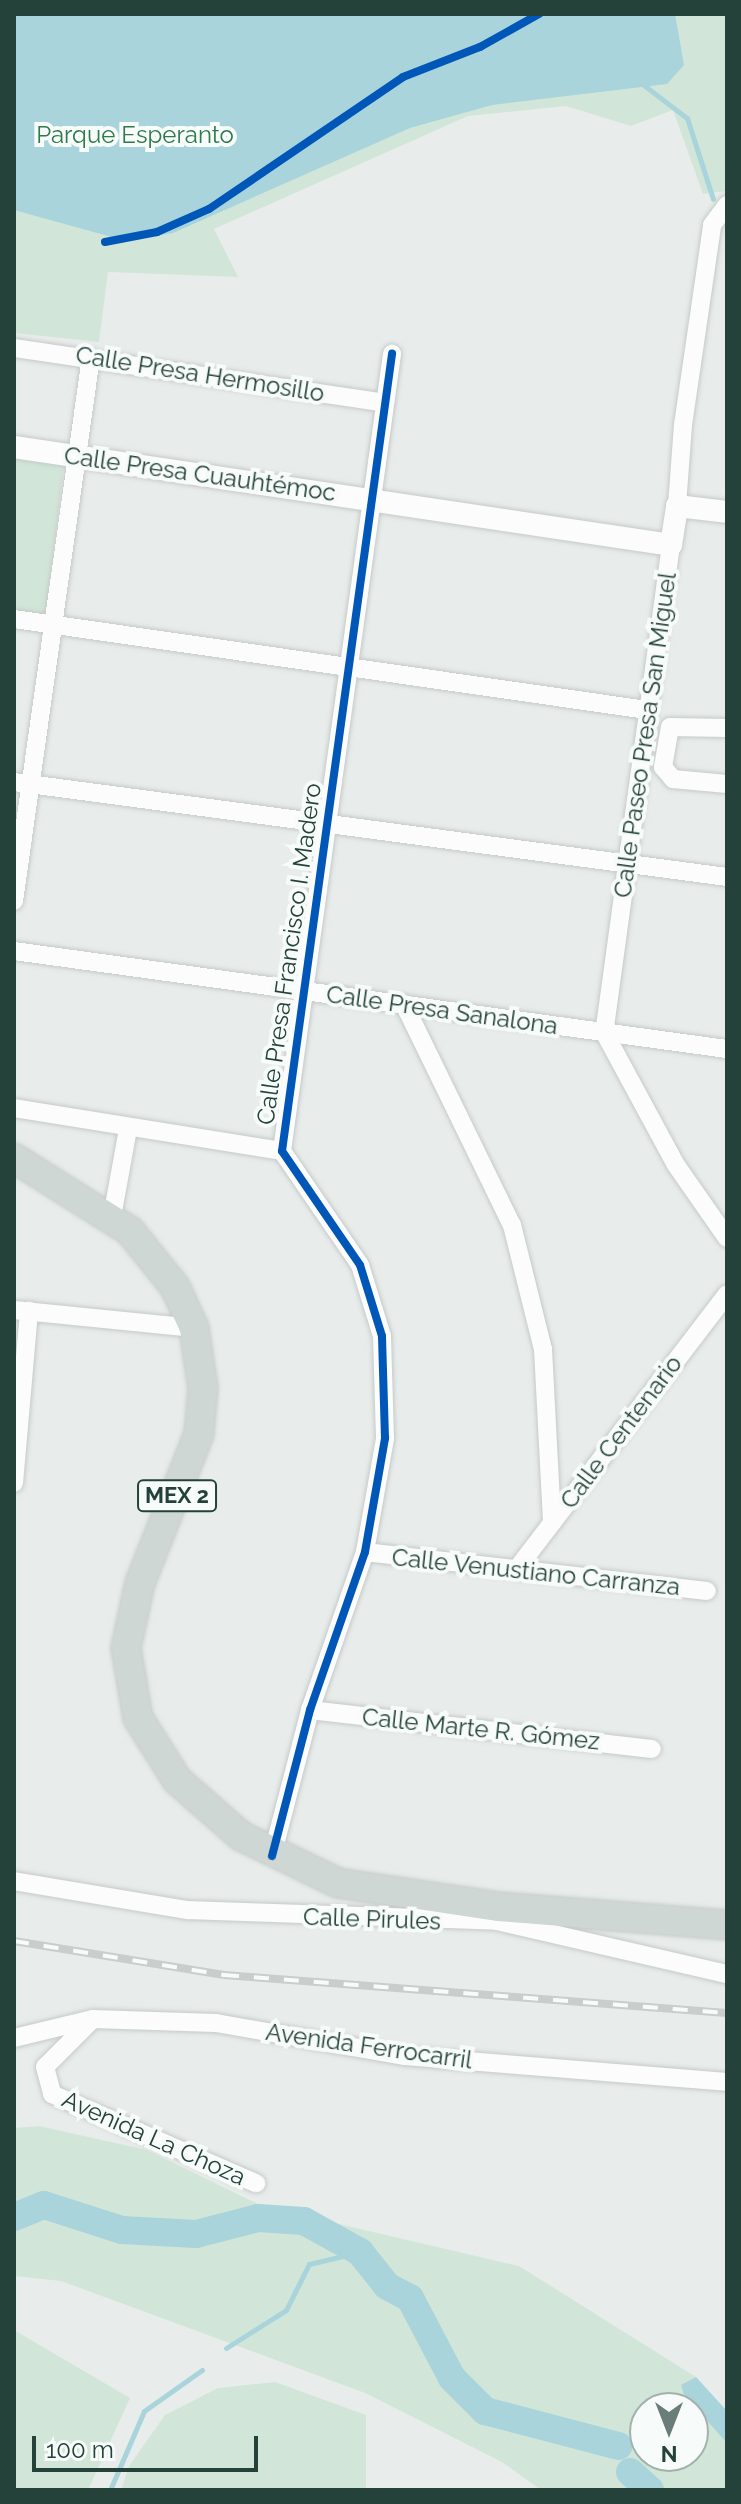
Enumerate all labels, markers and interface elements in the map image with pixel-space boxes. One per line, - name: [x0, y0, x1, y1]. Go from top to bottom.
- park label: Parque Esperanto: [36, 121, 234, 149]
- street label: Calle Presa Hermosillo: [74, 340, 326, 408]
- street label: Calle Presa Cuauhtémoc: [62, 441, 338, 507]
- street label: Calle Paseo Presa San Miguel: [608, 570, 682, 900]
- street label: Calle Presa Francisco I. Madero: [251, 781, 327, 1127]
- street label: Calle Presa Sanalona: [325, 980, 559, 1040]
- street label: Calle Centenario: [554, 1350, 688, 1514]
- road number: MEX 2: [135, 1478, 219, 1514]
- street label: Calle Venustiano Carranza: [390, 1542, 682, 1602]
- street label: Calle Marte R. Gómez: [361, 1702, 601, 1756]
- street label: Calle Pirules: [303, 1902, 441, 1936]
- street label: Avenida Ferrocarril: [264, 2017, 474, 2075]
- street label: Avenida La Choza: [58, 2085, 250, 2191]
- north arrow: [629, 2392, 709, 2472]
- scale bar: [36, 2420, 262, 2470]
- text: 100 m: [46, 2435, 114, 2464]
- text: N: [661, 2441, 677, 2467]

